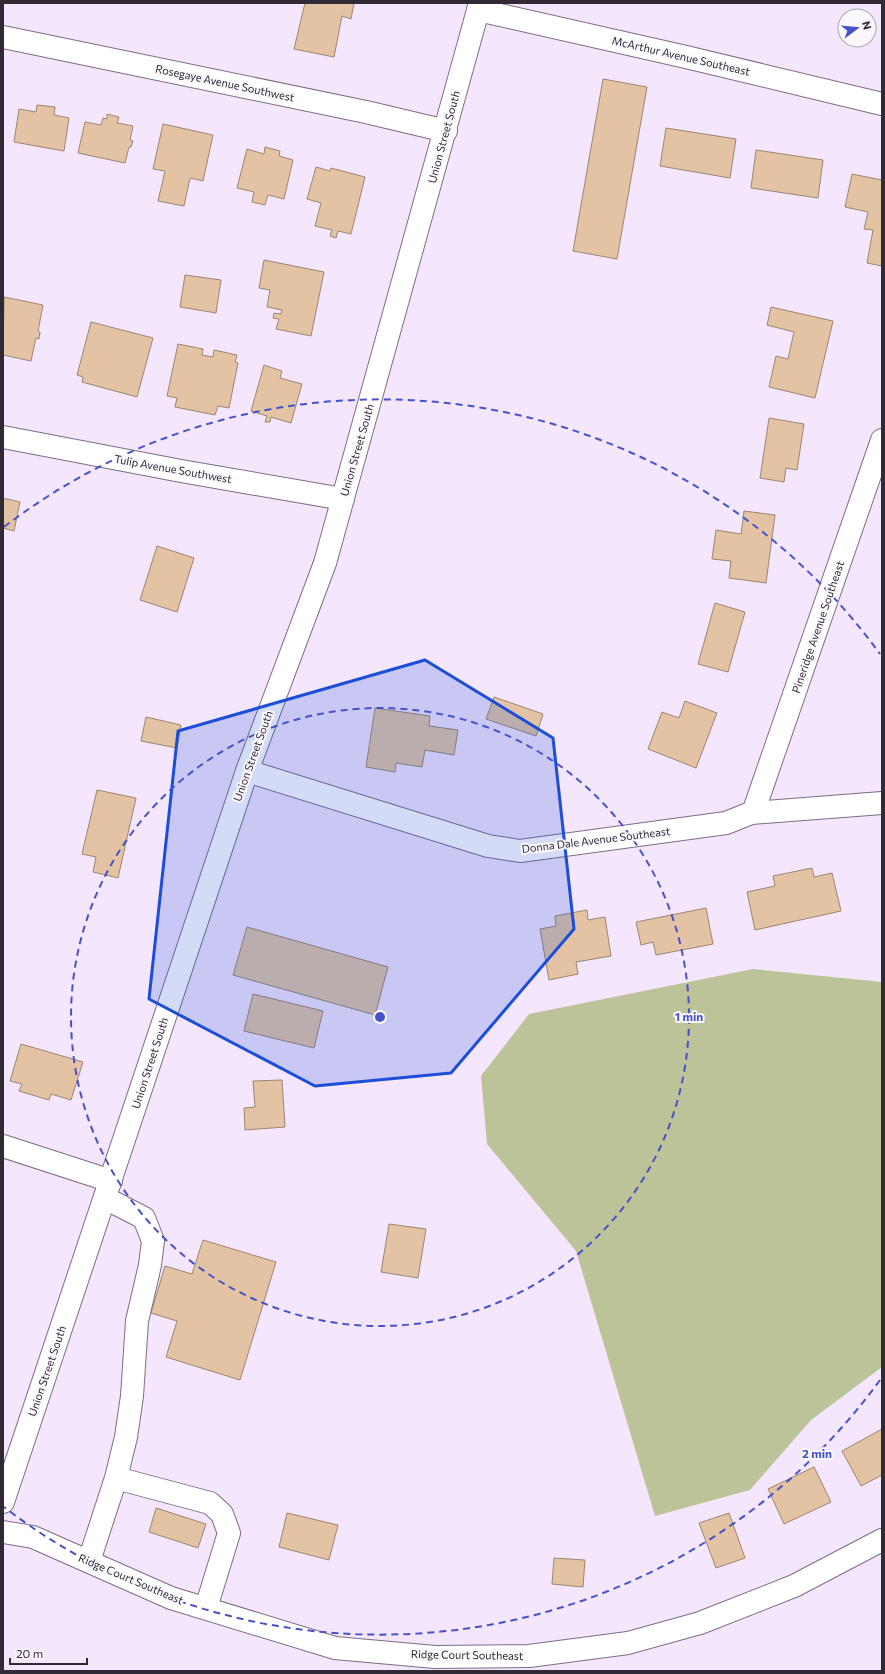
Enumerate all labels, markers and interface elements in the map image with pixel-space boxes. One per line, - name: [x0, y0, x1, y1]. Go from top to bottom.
- north arrow: [837, 8, 877, 48]
- text: N: [860, 19, 874, 31]
- street label: McArthur Avenue Southeast: [611, 33, 752, 78]
- street label: Rosegaye Avenue Southwest: [154, 61, 296, 104]
- street label: Union Street South: [425, 89, 462, 185]
- street label: Union Street South: [337, 402, 376, 497]
- street label: Tulip Avenue Southwest: [113, 452, 233, 485]
- street label: Pineridge Avenue Southeast: [789, 559, 846, 695]
- street label: Union Street South: [230, 709, 275, 803]
- street label: Donna Dale Avenue Southeast: [521, 824, 671, 855]
- text: 1 min: [675, 1009, 703, 1023]
- centre of rings: [373, 1010, 387, 1024]
- street label: Union Street South: [129, 1016, 170, 1110]
- street label: Union Street South: [25, 1324, 68, 1418]
- text: 2 min: [802, 1446, 832, 1460]
- street label: Ridge Court Southeast: [77, 1551, 186, 1607]
- scale bar: [10, 1640, 87, 1666]
- text: 20 m: [16, 1646, 43, 1660]
- street label: Ridge Court Southeast: [411, 1647, 524, 1662]

